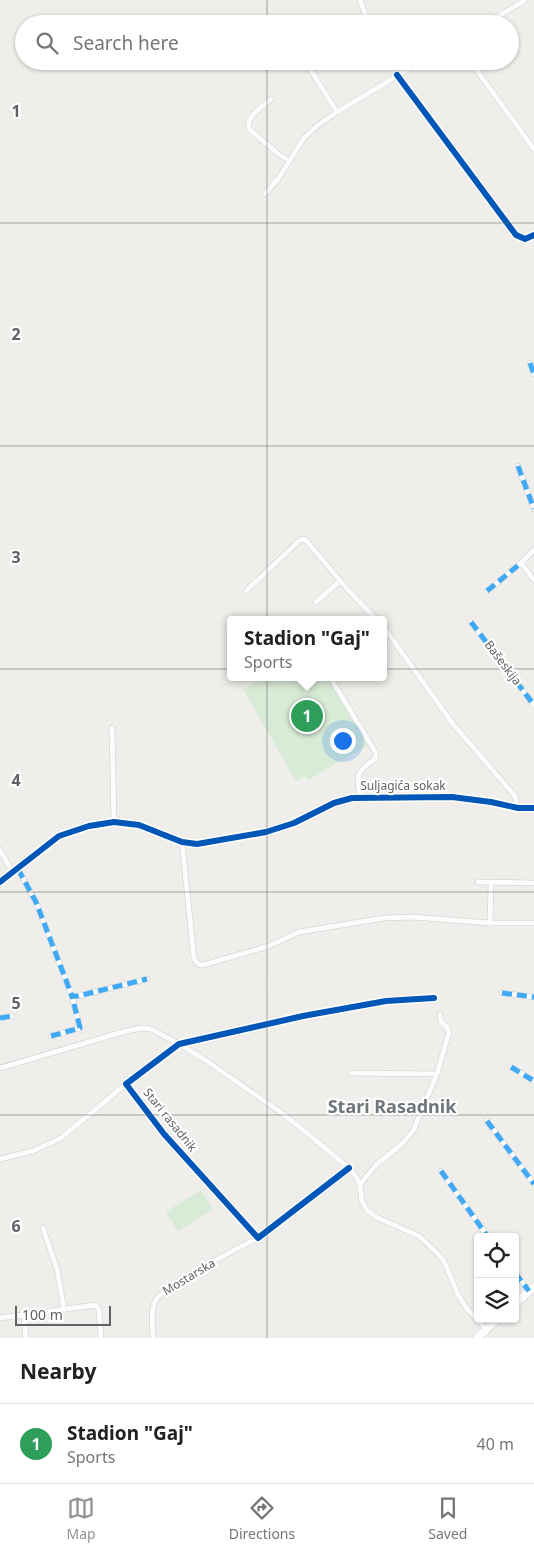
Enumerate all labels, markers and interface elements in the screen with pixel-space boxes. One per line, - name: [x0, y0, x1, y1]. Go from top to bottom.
- search box: [15, 15, 519, 70]
- icon: search: [33, 29, 61, 57]
- text: Search here: [73, 30, 179, 56]
- text: 1: [11, 100, 21, 122]
- text: 2: [11, 323, 21, 345]
- text: 3: [11, 546, 21, 568]
- popup: [227, 616, 387, 681]
- text: Stadion "Gaj": [244, 625, 370, 651]
- street label: Bašeskija: [481, 637, 526, 689]
- text: Sports: [244, 651, 292, 673]
- pin: 1: [291, 697, 323, 735]
- your location: [330, 728, 356, 754]
- text: 4: [11, 769, 21, 791]
- street label: Suljagića sokak: [360, 777, 446, 794]
- text: 5: [11, 992, 21, 1014]
- street label: Stari rasadnik: [140, 1084, 202, 1155]
- district label: Stari Rasadnik: [328, 1094, 457, 1118]
- text: 6: [11, 1215, 21, 1237]
- map controls: [474, 1233, 519, 1323]
- button: locate: [474, 1233, 519, 1278]
- street label: Mostarska: [159, 1254, 218, 1299]
- button: layers: [474, 1278, 519, 1323]
- scale bar: [15, 1303, 111, 1326]
- text: 100 m: [22, 1305, 63, 1324]
- text: Nearby: [20, 1357, 96, 1385]
- text: Stadion "Gaj": [67, 1420, 193, 1446]
- text: 1: [31, 1433, 41, 1455]
- text: 40 m: [477, 1433, 514, 1455]
- text: Sports: [67, 1446, 115, 1468]
- tab: Map: [67, 1494, 96, 1543]
- tab: Directions: [229, 1494, 295, 1543]
- tab: Saved: [428, 1494, 467, 1543]

